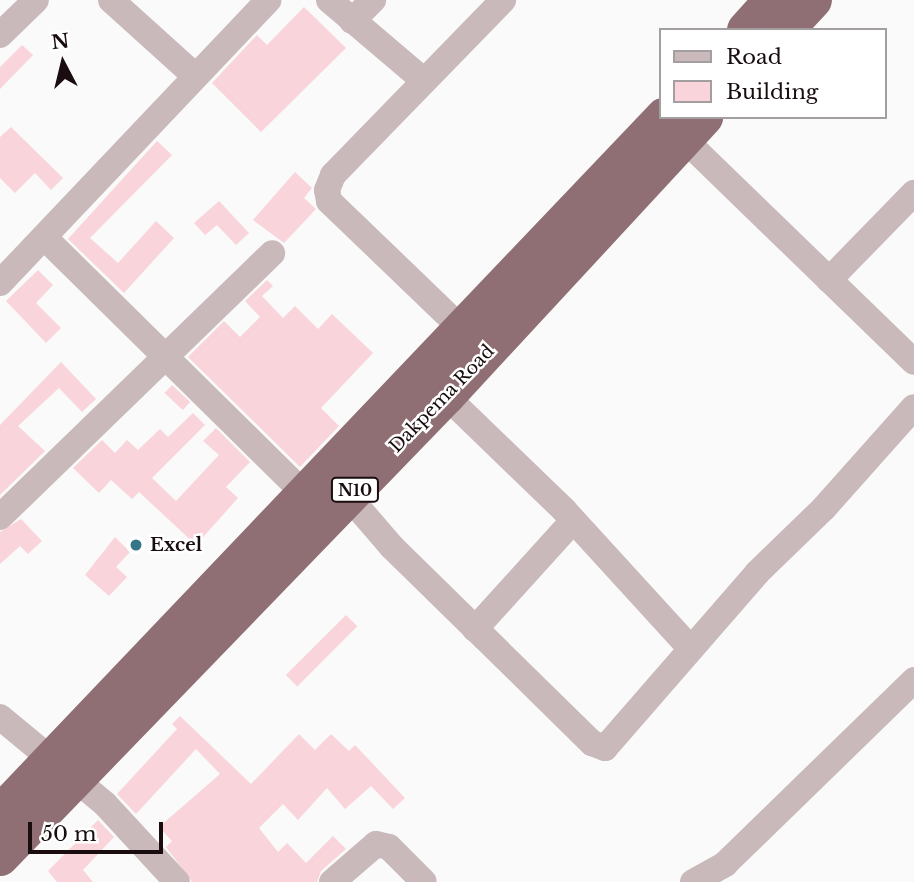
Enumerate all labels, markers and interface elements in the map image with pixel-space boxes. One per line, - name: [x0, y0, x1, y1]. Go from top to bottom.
- north arrow: [28, 28, 98, 98]
- legend: [659, 28, 886, 119]
- text: N: [50, 29, 71, 54]
- text: Road: [726, 44, 782, 70]
- text: Building: [726, 79, 818, 105]
- street label: Dakpema Road: [385, 341, 499, 457]
- road number: N10: [330, 477, 380, 503]
- place label: Excel: [150, 534, 202, 556]
- marker: Excel: [128, 537, 144, 553]
- scale bar: [32, 808, 166, 852]
- text: 50 m: [41, 821, 96, 847]

